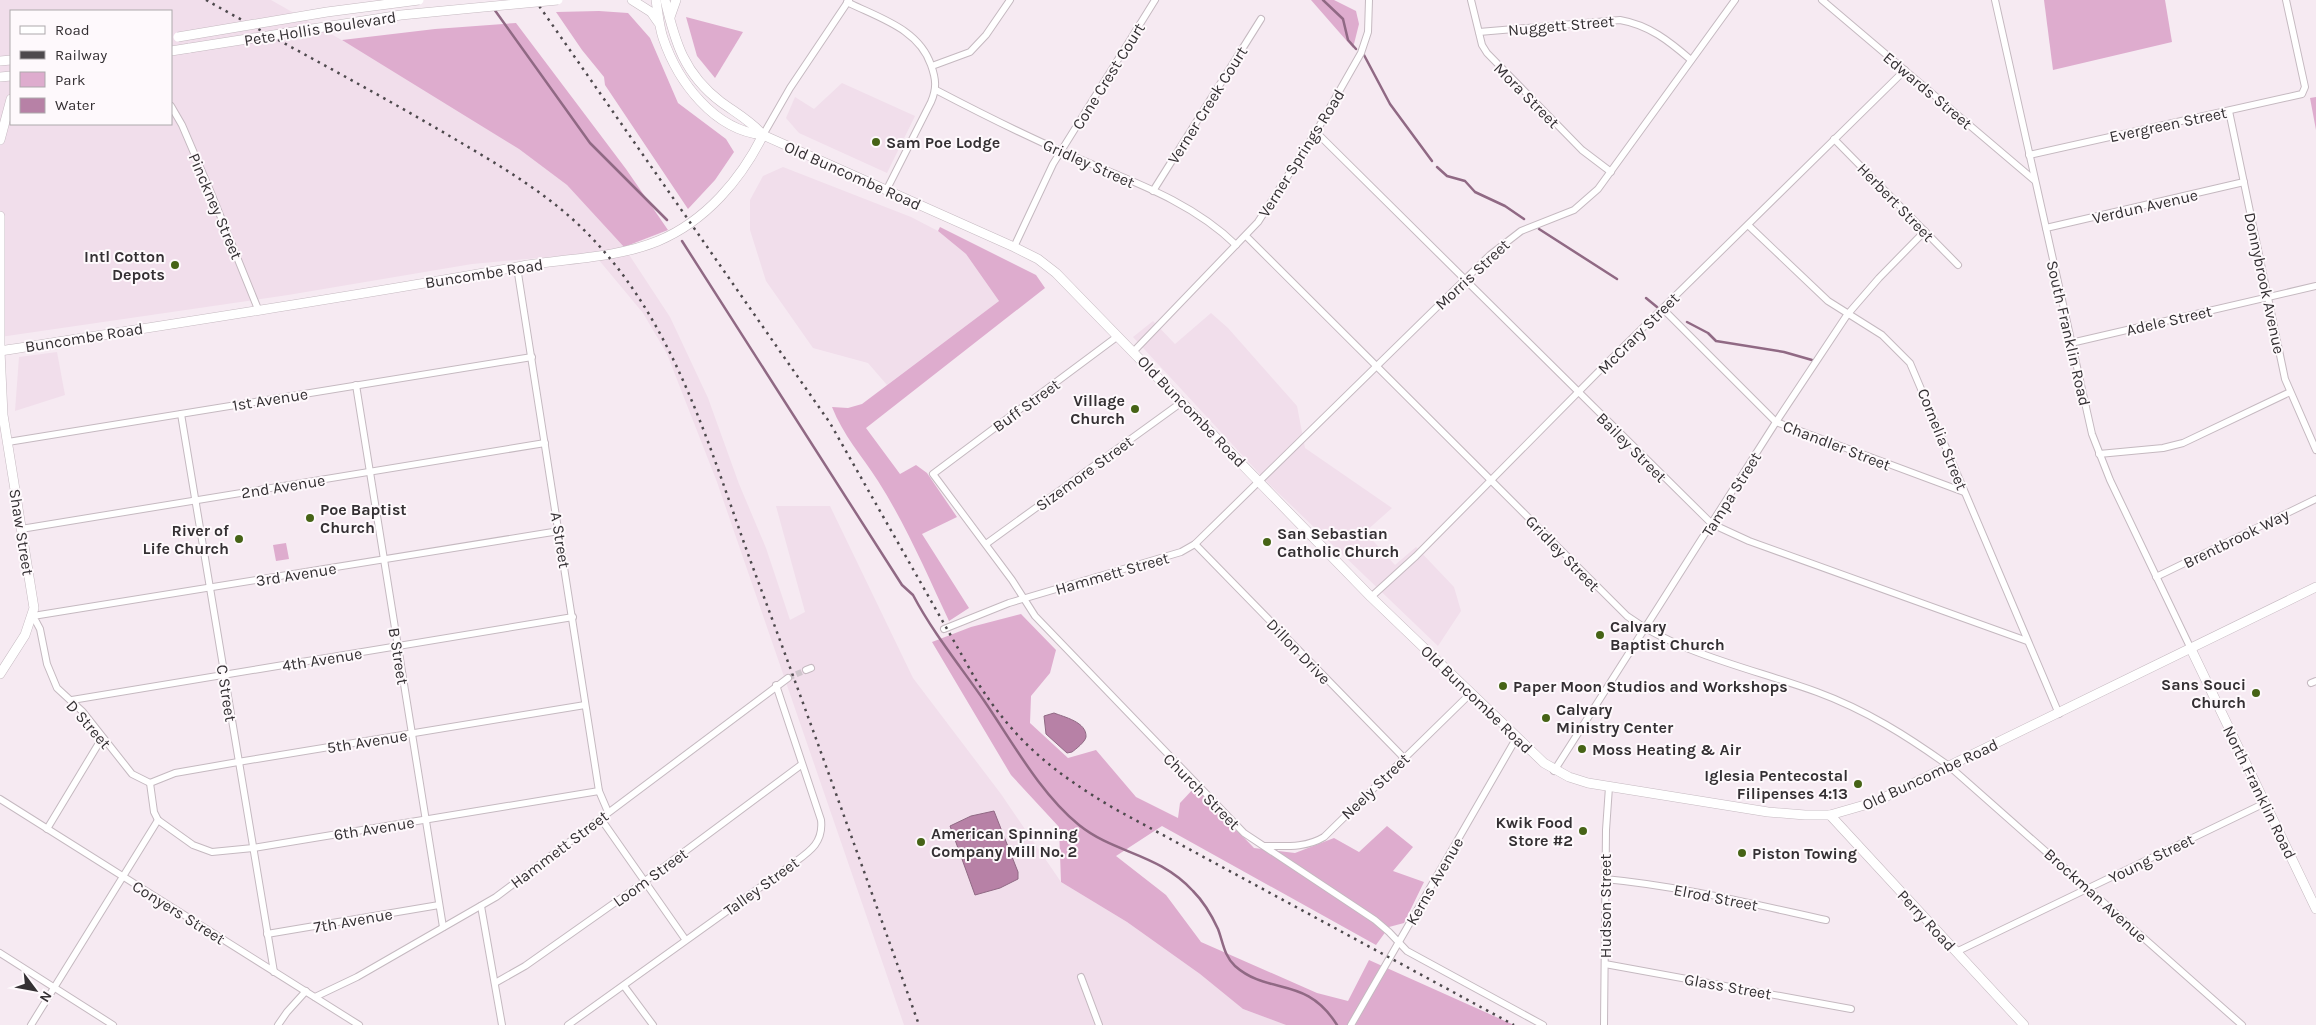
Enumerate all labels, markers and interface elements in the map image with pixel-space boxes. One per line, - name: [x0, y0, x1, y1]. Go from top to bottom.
- street label: Pete Hollis Boulevard: [243, 7, 397, 50]
- legend: [10, 10, 172, 125]
- street label: Nuggett Street: [1507, 11, 1615, 40]
- street label: Cone Crest Court: [1068, 19, 1149, 133]
- text: Road: [55, 21, 90, 39]
- street label: Verner Creek Court: [1164, 43, 1251, 167]
- text: Railway: [55, 46, 107, 64]
- street label: Edwards Street: [1879, 48, 1976, 133]
- street label: Mora Street: [1490, 59, 1563, 132]
- text: Park: [55, 71, 85, 89]
- street label: Verner Springs Road: [1254, 86, 1348, 221]
- text: Water: [55, 96, 96, 114]
- street label: Evergreen Street: [2108, 103, 2228, 146]
- place label: Sam Poe Lodge: [886, 133, 1000, 152]
- street label: Gridley Street: [1040, 135, 1138, 192]
- marker: Sam Poe Lodge: [870, 136, 882, 148]
- street label: Old Buncombe Road: [781, 137, 924, 214]
- street label: Pinckney Street: [185, 150, 246, 262]
- street label: Herbert Street: [1853, 159, 1938, 246]
- street label: Verdun Avenue: [2090, 185, 2200, 228]
- street label: Donnybrook Avenue: [2240, 211, 2289, 356]
- street label: Morris Street: [1431, 235, 1513, 314]
- place label: Intl Cotton Depots: [84, 247, 165, 284]
- street label: Buncombe Road: [424, 255, 545, 292]
- street label: South Franklin Road: [2043, 258, 2095, 408]
- marker: Intl Cotton Depots: [169, 259, 181, 271]
- street label: McCrary Street: [1594, 289, 1683, 378]
- street label: Adele Street: [2124, 301, 2214, 340]
- street label: Buncombe Road: [24, 319, 145, 356]
- street label: Old Buncombe Road: [1134, 352, 1250, 471]
- street label: Buff Street: [989, 375, 1064, 436]
- street label: 1st Avenue: [231, 384, 309, 415]
- street label: Cornelia Street: [1914, 386, 1972, 493]
- place label: Village Church: [1070, 391, 1125, 428]
- marker: Village Church: [1129, 403, 1141, 415]
- street label: Bailey Street: [1593, 408, 1671, 486]
- street label: Chandler Street: [1780, 416, 1893, 475]
- street label: Sizemore Street: [1032, 432, 1137, 515]
- street label: Tampa Street: [1698, 448, 1765, 540]
- street label: 2nd Avenue: [240, 470, 326, 503]
- street label: Shaw Street: [5, 487, 38, 577]
- place label: Poe Baptist Church: [320, 500, 407, 537]
- street label: Brentbrook Way: [2180, 504, 2293, 572]
- street label: A Street: [547, 510, 574, 570]
- street label: Gridley Street: [1522, 511, 1604, 595]
- marker: Poe Baptist Church: [304, 512, 316, 524]
- place label: River of Life Church: [143, 521, 229, 558]
- place label: San Sebastian Catholic Church: [1277, 524, 1399, 561]
- marker: River of Life Church: [233, 533, 245, 545]
- marker: San Sebastian Catholic Church: [1261, 536, 1273, 548]
- street label: Hammett Street: [1053, 548, 1171, 599]
- street label: 3rd Avenue: [255, 559, 338, 590]
- street label: Dillon Drive: [1263, 615, 1335, 688]
- place label: Calvary Baptist Church: [1610, 617, 1725, 654]
- street label: B Street: [385, 626, 412, 686]
- marker: Calvary Baptist Church: [1594, 629, 1606, 641]
- street label: Old Buncombe Road: [1417, 641, 1536, 757]
- street label: 4th Avenue: [281, 644, 364, 675]
- street label: C Street: [213, 663, 240, 723]
- place label: Sans Souci Church: [2161, 675, 2246, 712]
- place label: Paper Moon Studios and Workshops: [1513, 677, 1788, 696]
- marker: Paper Moon Studios and Workshops: [1497, 680, 1509, 692]
- marker: Sans Souci Church: [2250, 687, 2262, 699]
- street label: D Street: [62, 696, 115, 753]
- place label: Calvary Ministry Center: [1556, 700, 1674, 737]
- marker: Calvary Ministry Center: [1540, 712, 1552, 724]
- street label: North Franklin Road: [2219, 722, 2300, 862]
- street label: 5th Avenue: [326, 726, 409, 757]
- street label: Old Buncombe Road: [1859, 735, 2001, 814]
- place label: Moss Heating & Air: [1592, 740, 1742, 759]
- marker: Moss Heating & Air: [1576, 743, 1588, 755]
- street label: Church Street: [1159, 749, 1244, 834]
- street label: Neely Street: [1337, 749, 1413, 823]
- place label: Iglesia Pentecostal Filipenses 4:13: [1704, 766, 1848, 803]
- marker: Iglesia Pentecostal Filipenses 4:13: [1852, 778, 1864, 790]
- street label: Hammett Street: [507, 806, 612, 892]
- street label: 6th Avenue: [332, 813, 416, 844]
- place label: Kwik Food Store #2: [1495, 813, 1573, 850]
- place label: American Spinning Company Mill No. 2: [931, 824, 1078, 861]
- marker: Kwik Food Store #2: [1577, 825, 1589, 837]
- street label: Young Street: [2105, 830, 2197, 887]
- street label: Kerns Avenue: [1402, 834, 1467, 929]
- marker: American Spinning Company Mill No. 2: [915, 836, 927, 848]
- street label: Loom Street: [609, 844, 691, 911]
- place label: Piston Towing: [1752, 844, 1857, 863]
- street label: Brockman Avenue: [2040, 844, 2151, 946]
- marker: Piston Towing: [1736, 847, 1748, 859]
- street label: Talley Street: [720, 853, 802, 920]
- street label: Hudson Street: [1596, 854, 1615, 958]
- street label: Conyers Street: [129, 876, 229, 949]
- street label: Elrod Street: [1672, 880, 1760, 915]
- street label: Perry Road: [1894, 886, 1960, 955]
- street label: 7th Avenue: [312, 904, 394, 937]
- north arrow: [10, 965, 60, 1015]
- street label: Glass Street: [1683, 969, 1773, 1004]
- text: N: [36, 988, 55, 1005]

